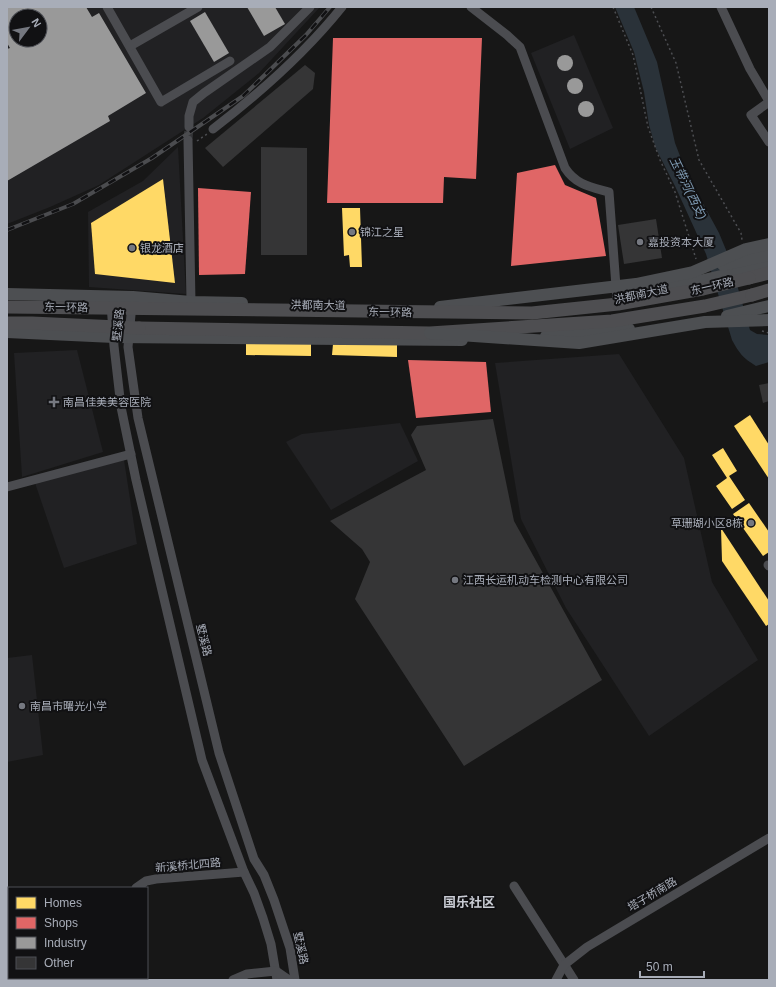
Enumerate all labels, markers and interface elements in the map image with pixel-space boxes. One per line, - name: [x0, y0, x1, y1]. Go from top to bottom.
- north arrow: [8, 8, 48, 48]
- text: N: [29, 16, 44, 29]
- water label: 玉带河(西支): [667, 154, 709, 222]
- place label: 锦江之星: [360, 226, 404, 238]
- marker: 锦江之星: [347, 227, 357, 237]
- place label: 嘉投资本大厦: [648, 236, 714, 248]
- marker: 嘉投资本大厦: [635, 237, 645, 247]
- place label: 银龙酒店: [140, 242, 184, 254]
- marker: 银龙酒店: [127, 243, 137, 253]
- street label: 东一环路: [689, 275, 735, 297]
- street label: 洪都南大道: [613, 282, 669, 306]
- street label: 洪都南大道: [290, 299, 346, 311]
- street label: 东一环路: [44, 301, 88, 313]
- street label: 东一环路: [368, 306, 412, 318]
- street label: 墅溪路: [110, 308, 126, 342]
- marker: 南昌佳美美容医院: [48, 396, 60, 408]
- place label: 南昌佳美美容医院: [63, 396, 151, 408]
- place label: 草珊瑚小区8栋: [671, 517, 743, 529]
- marker: 草珊瑚小区8栋: [746, 518, 756, 528]
- place label: 江西长运机动车检测中心有限公司: [463, 574, 628, 586]
- marker: 江西长运机动车检测中心有限公司: [450, 575, 460, 585]
- street label: 墅溪路: [194, 623, 214, 657]
- place label: 南昌市曙光小学: [30, 700, 107, 712]
- marker: 南昌市曙光小学: [17, 701, 27, 711]
- street label: 新溪桥北四路: [155, 856, 221, 874]
- street label: 塔子桥南路: [625, 875, 679, 913]
- legend: [8, 887, 148, 979]
- district label: 国乐社区: [443, 895, 495, 910]
- text: Homes: [44, 896, 82, 910]
- text: Shops: [44, 916, 78, 930]
- street label: 墅溪路: [291, 931, 311, 965]
- text: Industry: [44, 936, 87, 950]
- scale bar: [640, 953, 704, 979]
- text: Other: [44, 956, 74, 970]
- text: 50 m: [646, 960, 673, 974]

